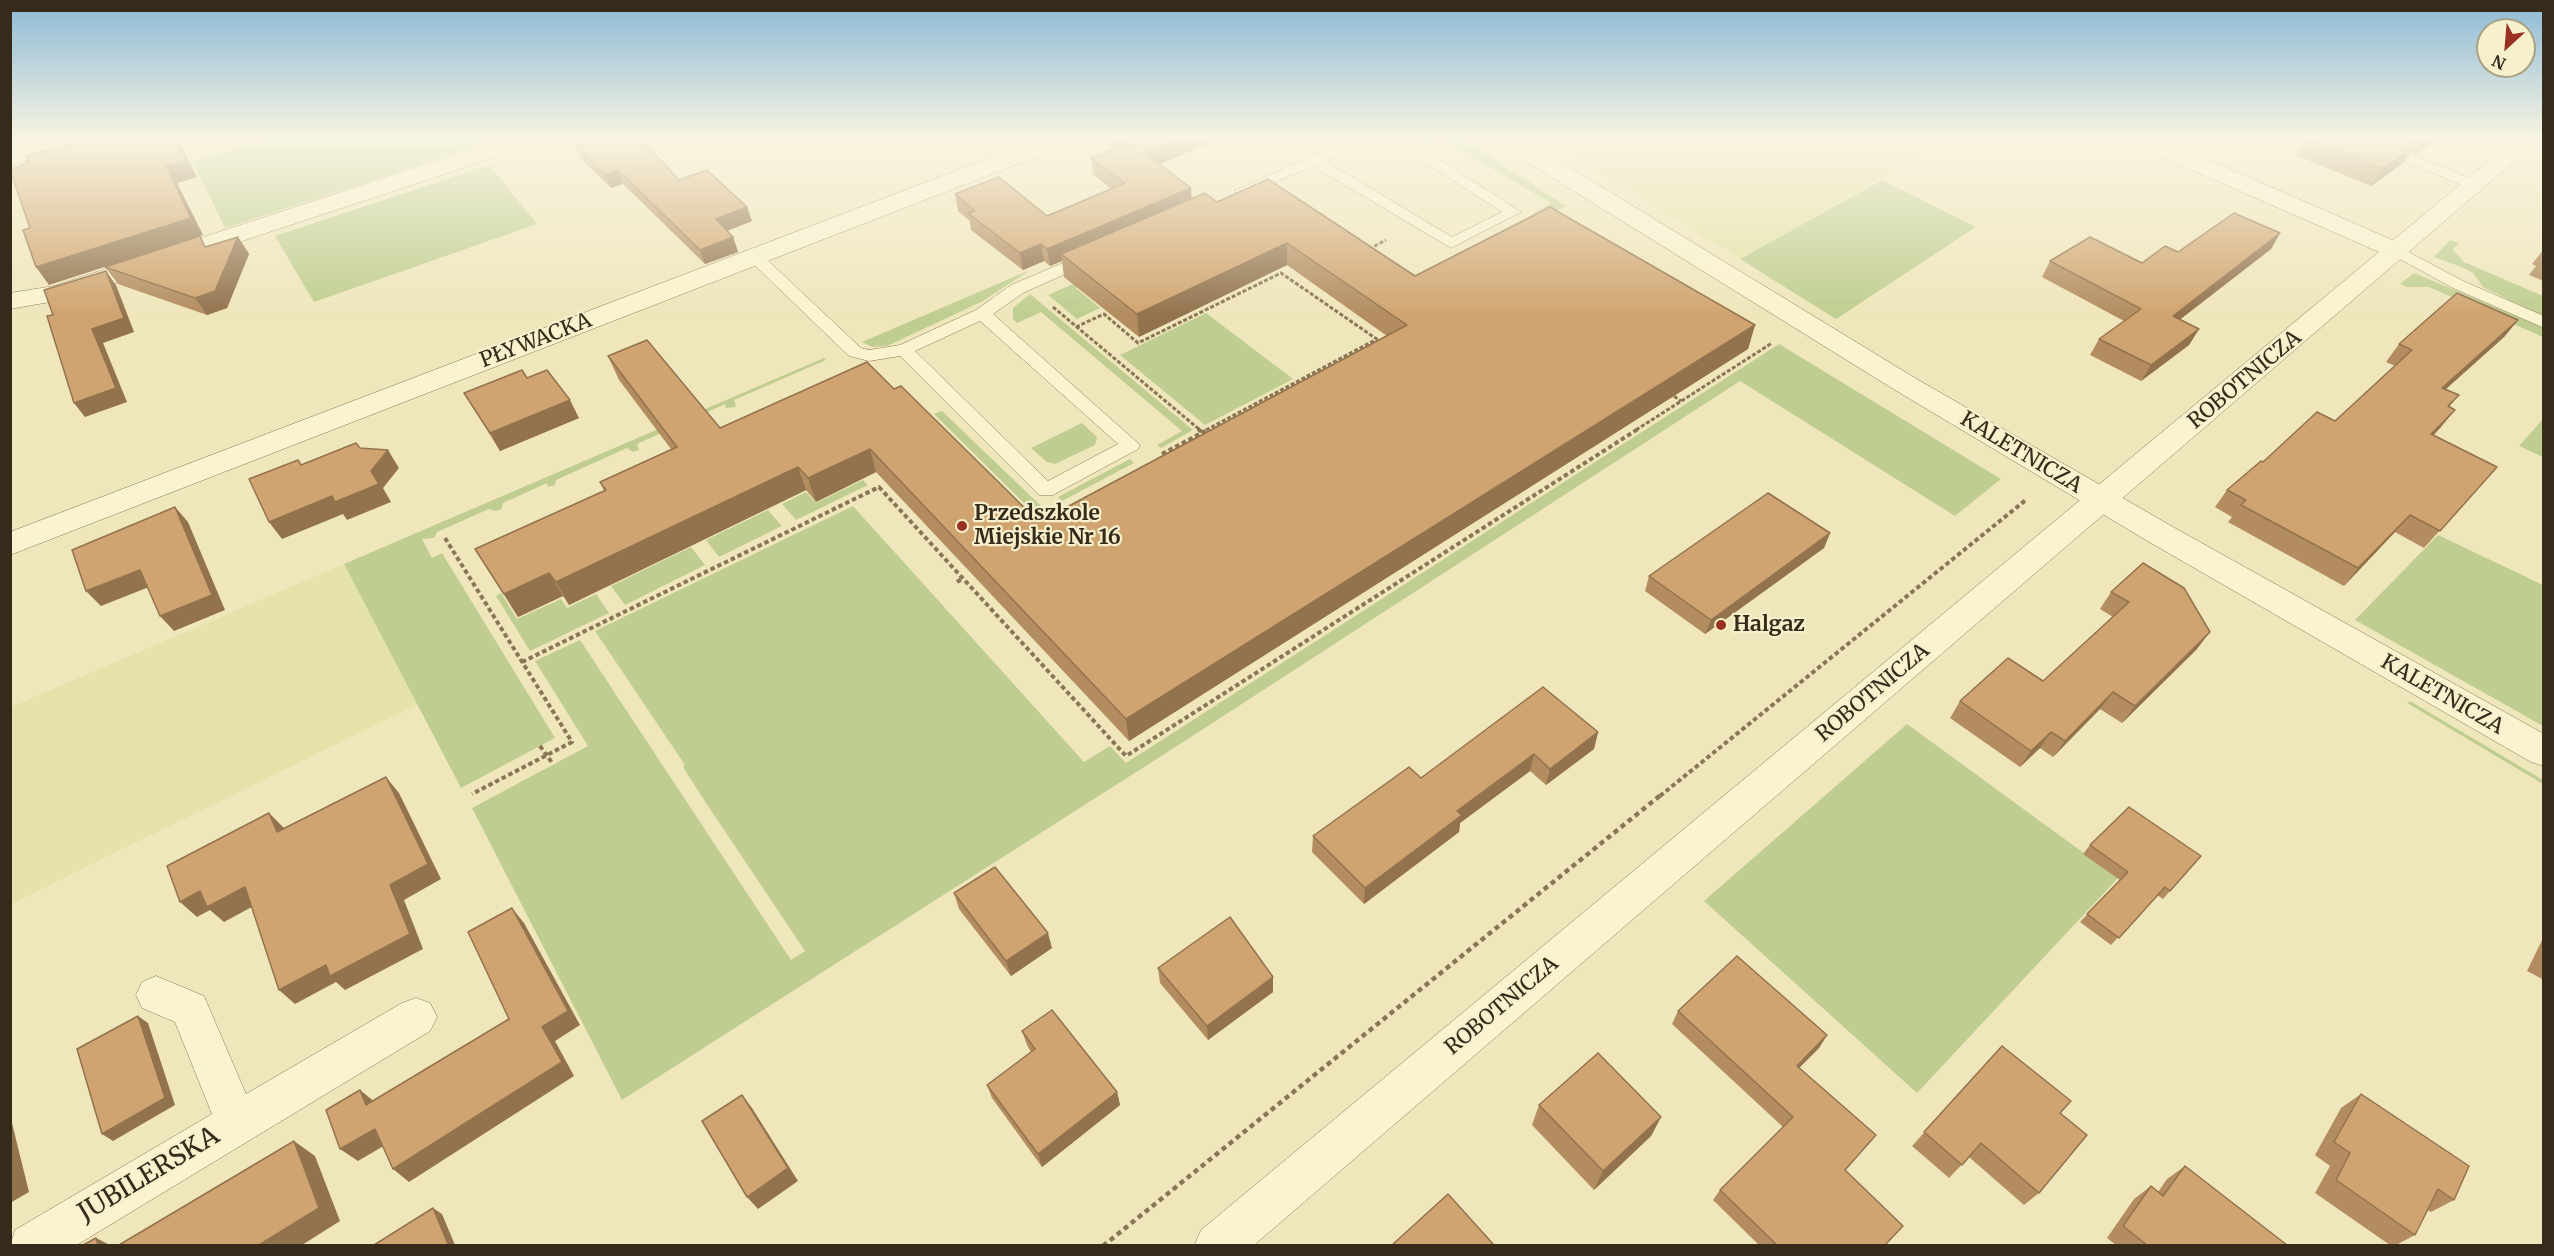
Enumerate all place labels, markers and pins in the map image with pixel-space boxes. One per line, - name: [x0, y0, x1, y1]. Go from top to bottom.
- place label: Przedszkole Miejskie Nr 16: [974, 501, 1121, 551]
- marker: Przedszkole Miejskie Nr 16: [955, 519, 969, 533]
- place label: Halgaz: [1733, 612, 1805, 638]
- marker: Halgaz: [1714, 618, 1728, 632]

